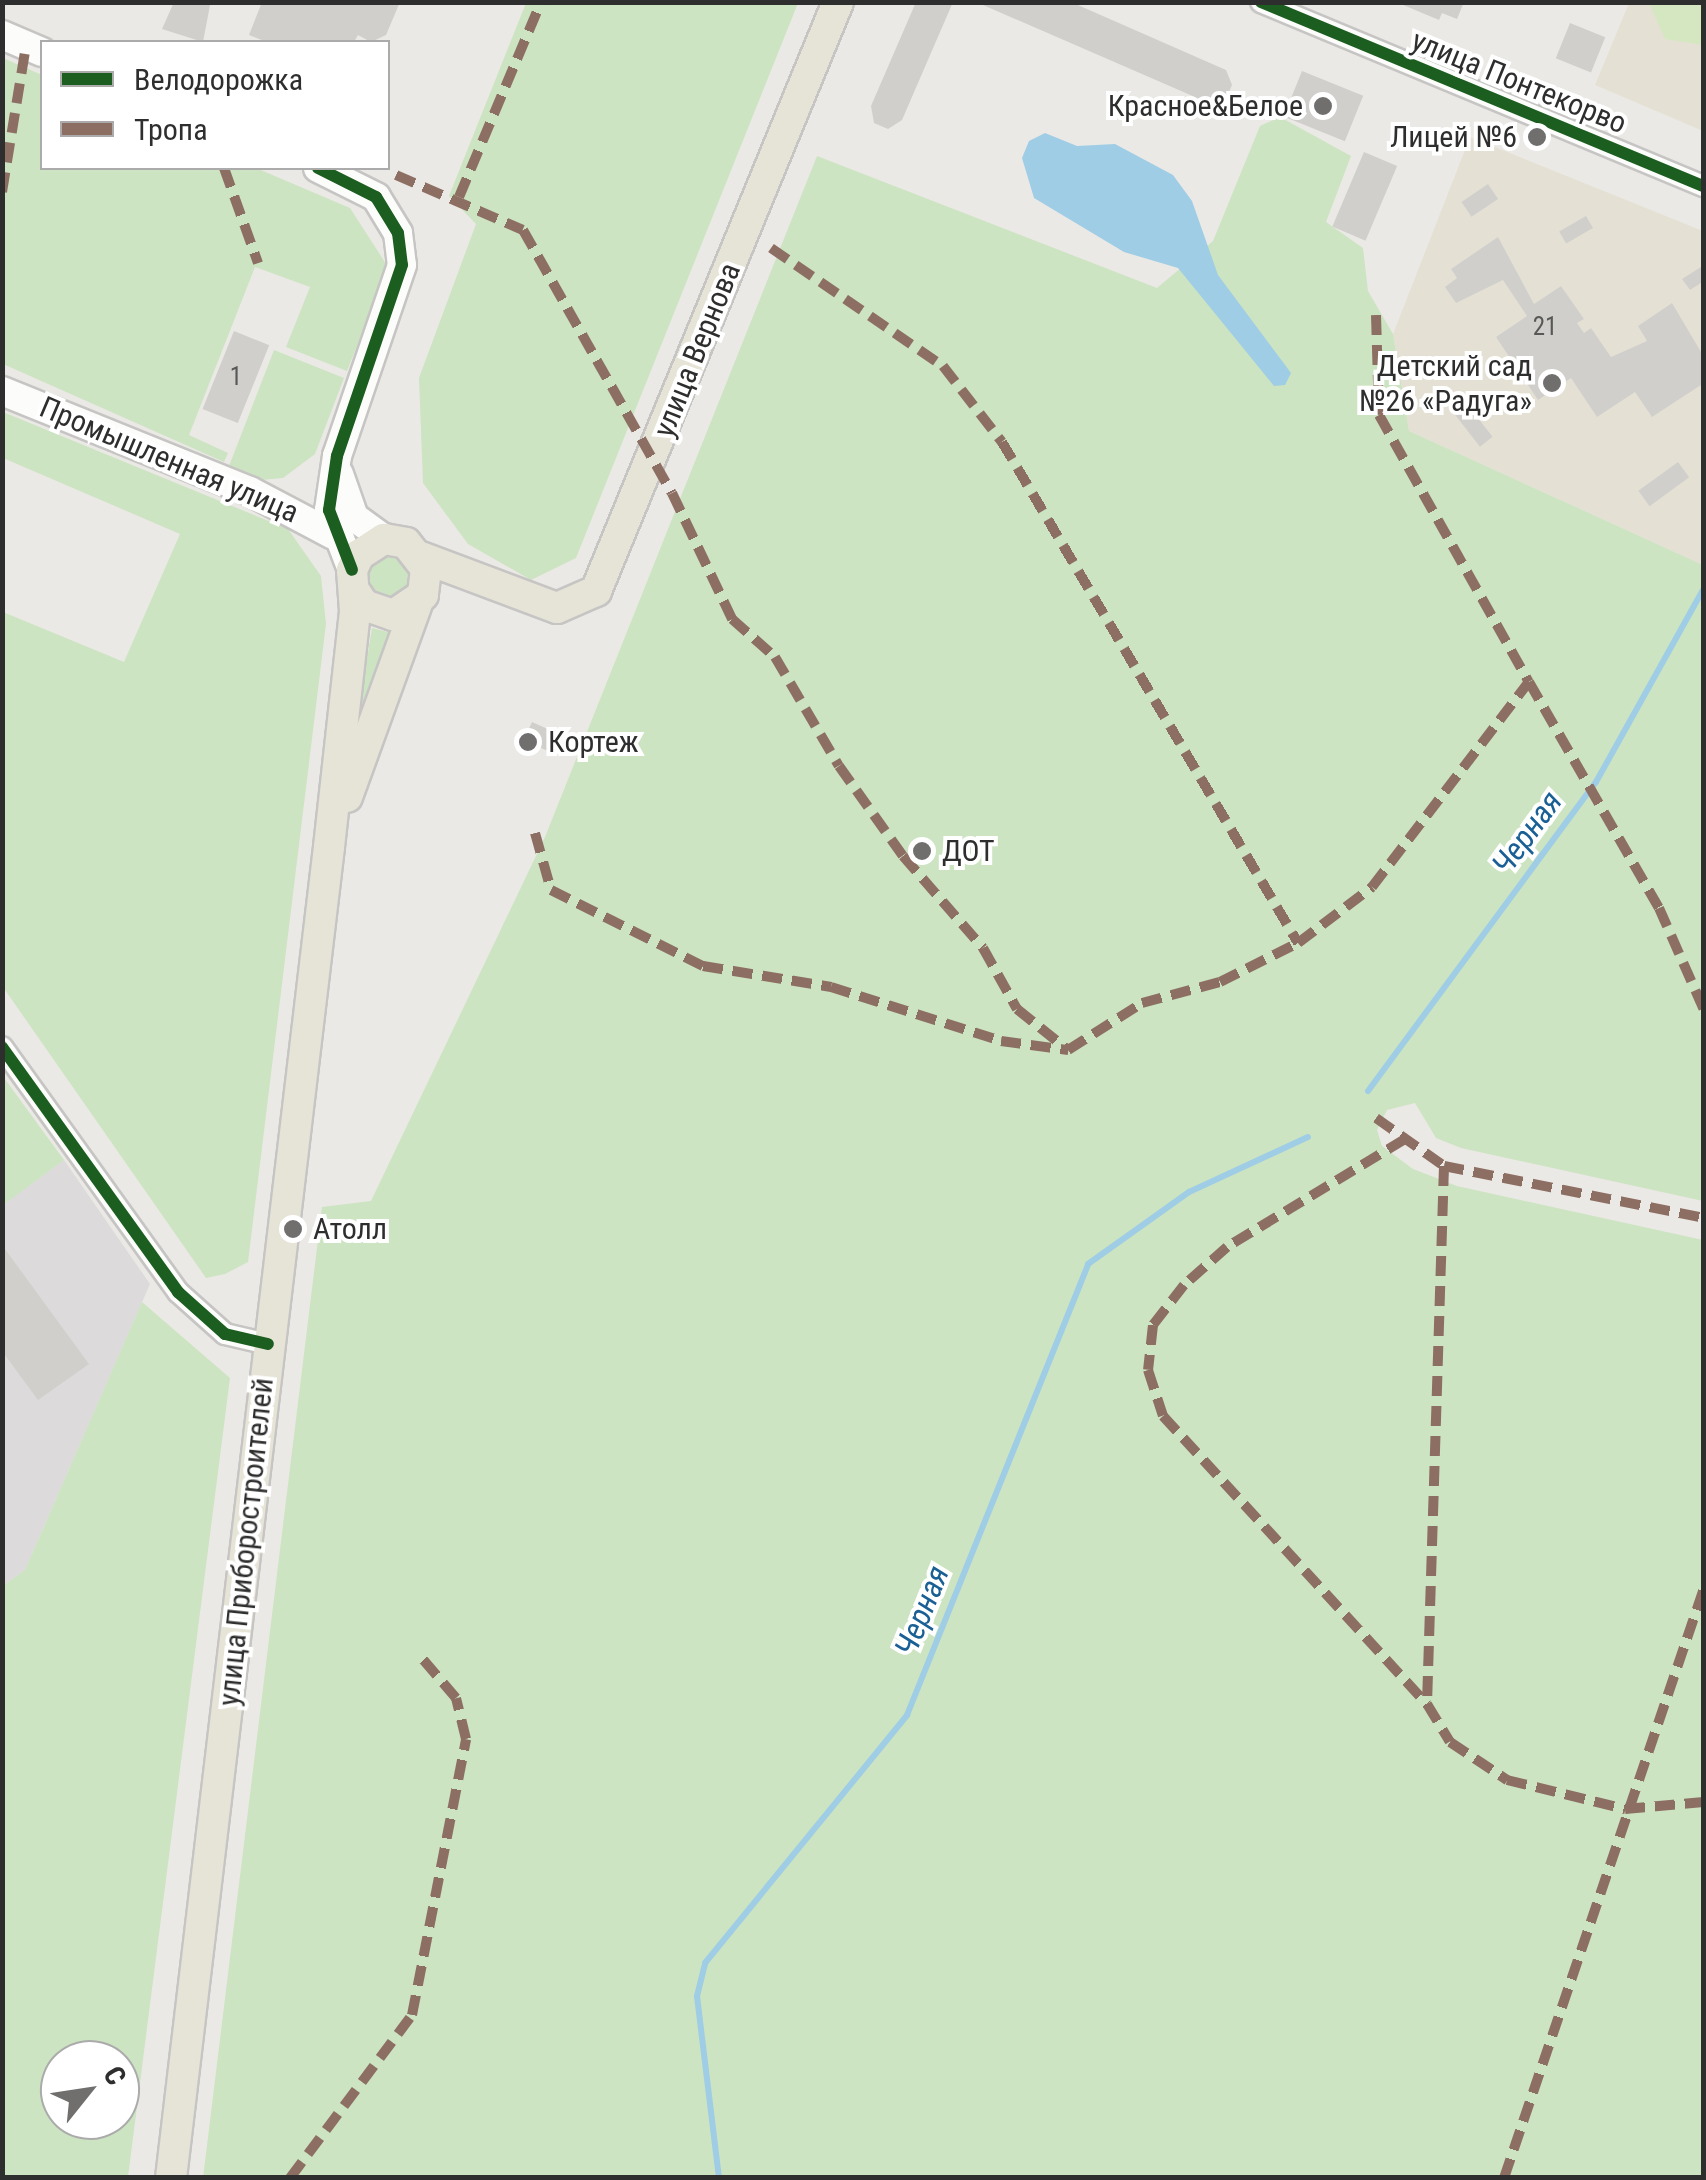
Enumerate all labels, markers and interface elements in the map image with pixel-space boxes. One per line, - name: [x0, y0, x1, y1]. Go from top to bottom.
- street label: улица Понтекорво: [1406, 23, 1632, 141]
- legend: [40, 40, 390, 170]
- text: Велодорожка: [134, 62, 303, 97]
- place label: Красное&Белое: [1108, 88, 1303, 124]
- marker: Красное&Белое: [1312, 95, 1334, 117]
- text: Тропа: [134, 112, 208, 147]
- place label: Лицей №6: [1390, 119, 1517, 155]
- marker: Лицей №6: [1526, 126, 1548, 148]
- street label: улица Вернова: [646, 258, 748, 442]
- house number: 21: [1533, 312, 1557, 342]
- place label: Детский сад №26 «Радуга»: [1359, 348, 1532, 418]
- house number: 1: [230, 362, 242, 392]
- marker: Детский сад №26 «Радуга»: [1541, 372, 1563, 394]
- street label: Промышленная улица: [34, 389, 304, 531]
- place label: Кортеж: [548, 724, 639, 760]
- marker: Кортеж: [517, 731, 539, 753]
- water label: Черная: [1484, 784, 1570, 882]
- place label: ДОТ: [942, 833, 995, 869]
- marker: ДОТ: [911, 840, 933, 862]
- place label: Атолл: [313, 1211, 387, 1247]
- marker: Атолл: [282, 1218, 304, 1240]
- street label: улица Приборостроителей: [211, 1376, 281, 1708]
- water label: Черная: [887, 1560, 957, 1662]
- north arrow: [40, 2040, 140, 2140]
- text: С: [96, 2061, 133, 2091]

